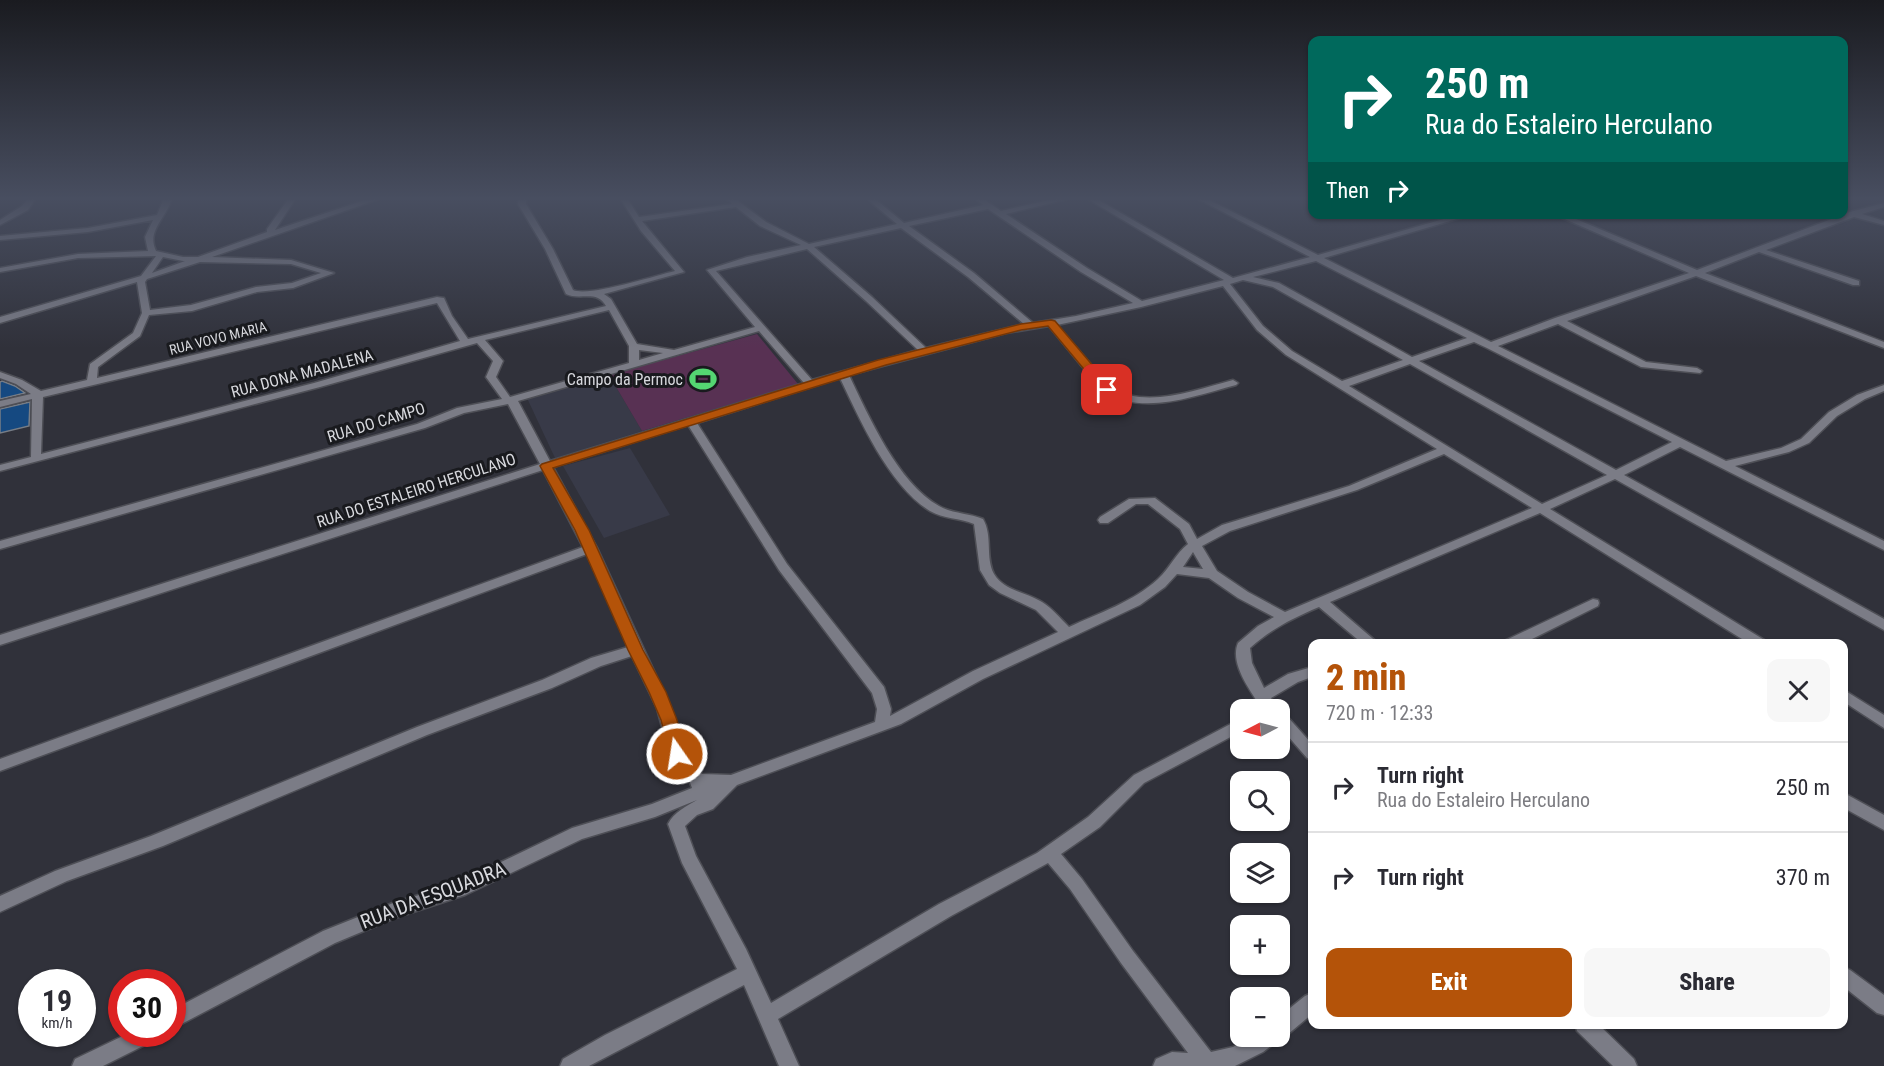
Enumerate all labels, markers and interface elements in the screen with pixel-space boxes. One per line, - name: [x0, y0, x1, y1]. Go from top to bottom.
- text: 250 m: [1425, 59, 1530, 108]
- icon: right: [1326, 60, 1404, 138]
- text: Rua do Estaleiro Herculano: [1425, 109, 1713, 141]
- icon: right: [1381, 174, 1414, 207]
- text: Then: [1326, 178, 1369, 203]
- street label: RUA VOVO MARIA: [168, 318, 268, 358]
- street label: RUA DONA MADALENA: [229, 345, 375, 402]
- sports icon: Campo da Permoc: [688, 364, 718, 394]
- pin: [1081, 364, 1132, 415]
- place label: Campo da Permoc: [567, 370, 683, 389]
- icon: arrive: [1090, 373, 1123, 406]
- street label: RUA DO CAMPO: [325, 399, 427, 446]
- street label: RUA DO ESTALEIRO HERCULANO: [314, 449, 518, 532]
- text: 2 min: [1326, 657, 1406, 699]
- button: close: [1767, 659, 1830, 722]
- north arrow: [1230, 699, 1290, 759]
- map controls: [1230, 699, 1290, 1047]
- text: 720 m · 12:33: [1326, 701, 1433, 725]
- position arrow: [645, 722, 709, 786]
- text: Turn right: [1377, 763, 1464, 788]
- button: search: [1230, 771, 1290, 831]
- icon: right: [1326, 771, 1359, 804]
- text: 250 m: [1776, 775, 1830, 800]
- text: Rua do Estaleiro Herculano: [1377, 788, 1590, 812]
- button: layers: [1230, 843, 1290, 903]
- street label: RUA DA ESQUADRA: [357, 856, 509, 934]
- icon: right: [1326, 861, 1359, 894]
- text: Turn right: [1377, 865, 1464, 890]
- text: 370 m: [1776, 865, 1830, 890]
- button: +: [1230, 915, 1290, 975]
- button: Exit: [1326, 948, 1572, 1017]
- button: Share: [1584, 948, 1830, 1017]
- speed limit sign: 30: [108, 969, 186, 1047]
- text: 19: [42, 983, 72, 1018]
- button: −: [1230, 987, 1290, 1047]
- text: km/h: [42, 1014, 72, 1032]

